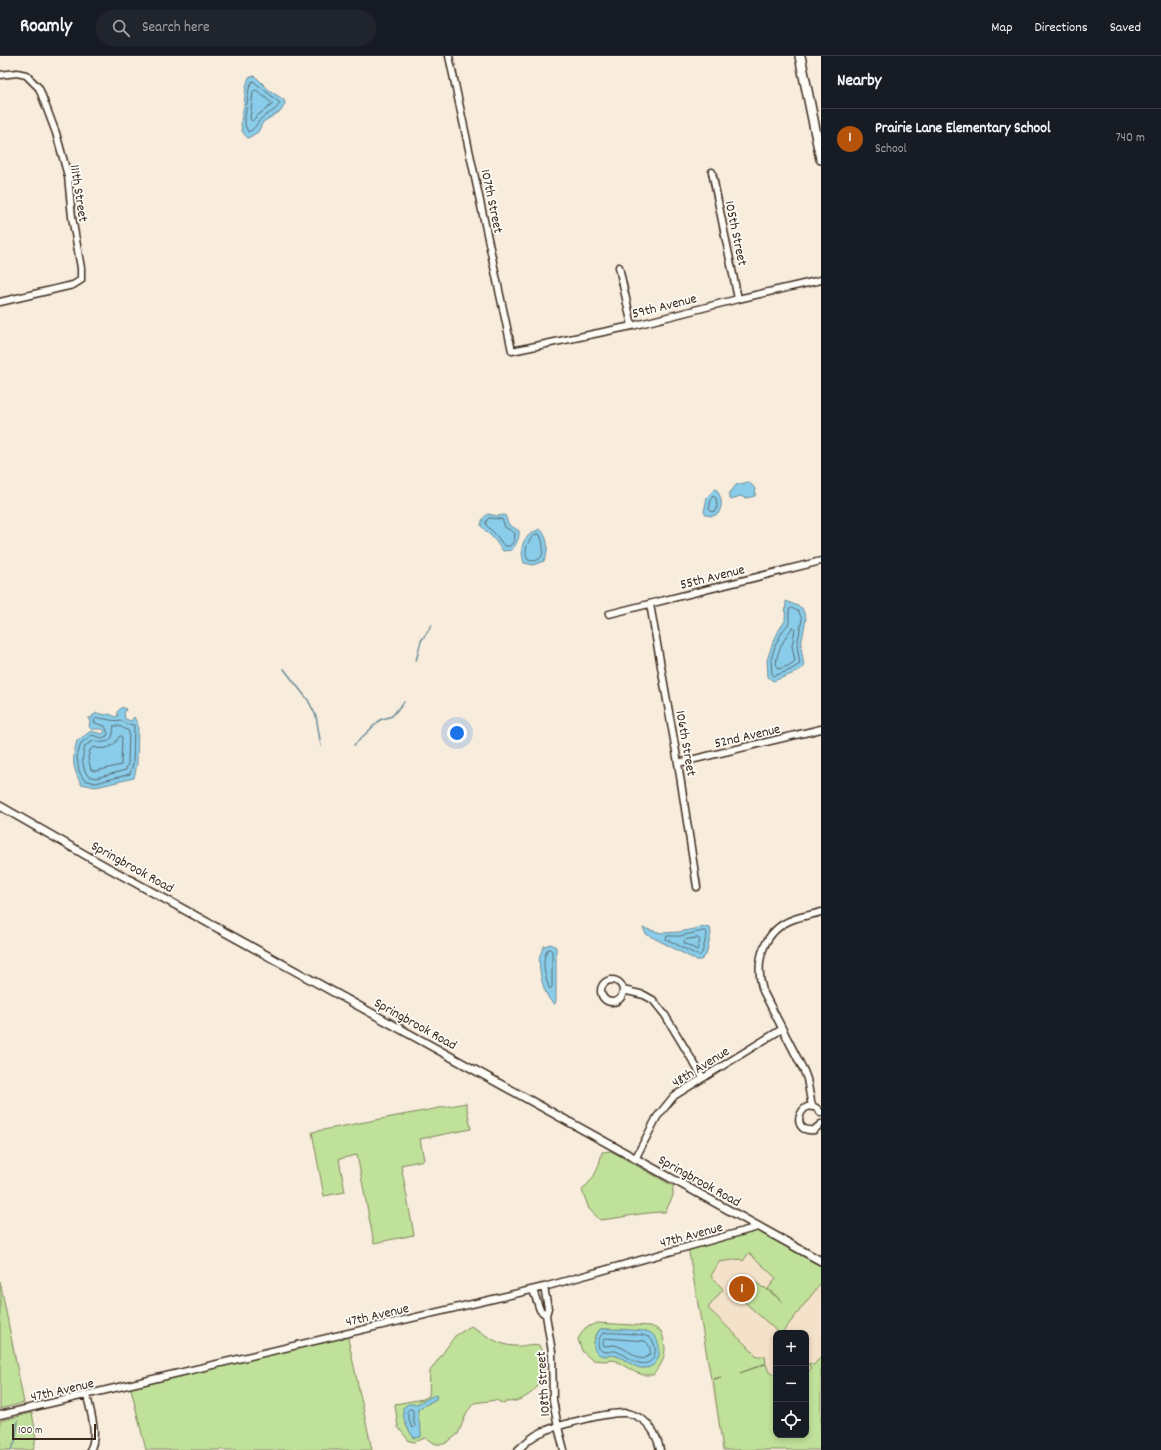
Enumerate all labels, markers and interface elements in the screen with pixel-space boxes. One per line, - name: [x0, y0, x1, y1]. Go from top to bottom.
- search box: [96, 10, 376, 46]
- text: Roamly: [20, 14, 72, 41]
- icon: search: [110, 17, 132, 39]
- text: Search here: [142, 17, 210, 39]
- text: Map: [991, 18, 1013, 38]
- text: Directions: [1035, 18, 1088, 38]
- text: Saved: [1110, 18, 1141, 38]
- text: Nearby: [837, 70, 881, 94]
- text: Prairie Lane Elementary School: [875, 118, 1051, 140]
- text: 1: [849, 129, 851, 148]
- text: 740 m: [1116, 129, 1145, 148]
- text: School: [875, 140, 907, 159]
- street label: 111th Street: [64, 163, 92, 224]
- street label: 107th Street: [475, 168, 508, 235]
- street label: 105th Street: [718, 199, 752, 268]
- street label: 59th Avenue: [630, 289, 699, 325]
- street label: 55th Avenue: [678, 560, 747, 596]
- street label: 106th Street: [669, 709, 701, 778]
- street label: 52nd Avenue: [712, 720, 782, 754]
- your location: [447, 723, 467, 743]
- street label: Springbrook Road: [87, 837, 177, 899]
- street label: Springbrook Road: [370, 994, 460, 1056]
- street label: 48th Avenue: [668, 1042, 734, 1093]
- street label: Springbrook Road: [654, 1151, 744, 1213]
- street label: 47th Avenue: [658, 1218, 725, 1254]
- pin: 1: [729, 1274, 755, 1304]
- street label: 47th Avenue: [344, 1299, 411, 1333]
- map controls: [773, 1330, 809, 1438]
- button: +: [773, 1330, 809, 1366]
- street label: 108th Street: [532, 1351, 556, 1417]
- button: −: [773, 1366, 809, 1402]
- street label: 47th Avenue: [29, 1374, 96, 1408]
- button: locate: [773, 1402, 809, 1438]
- scale bar: [12, 1422, 96, 1441]
- text: 100 m: [18, 1423, 42, 1439]

